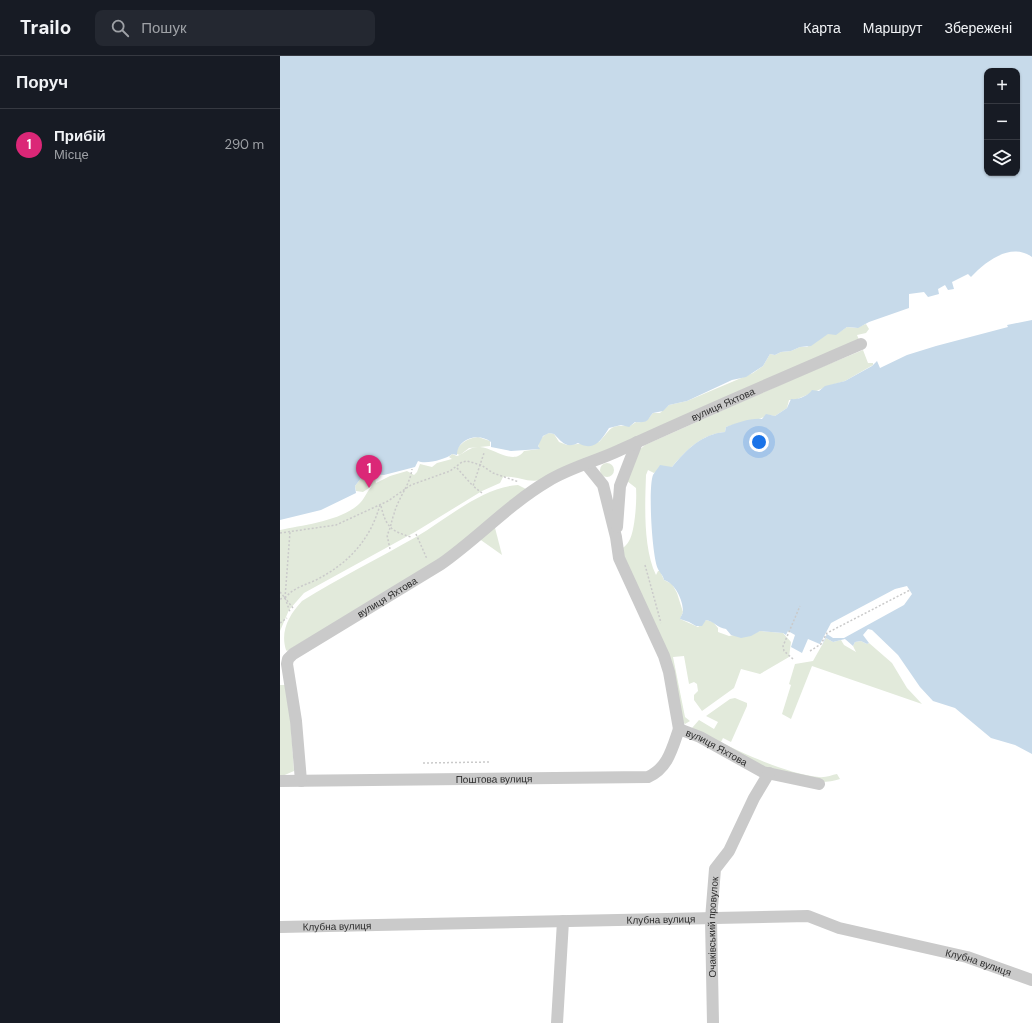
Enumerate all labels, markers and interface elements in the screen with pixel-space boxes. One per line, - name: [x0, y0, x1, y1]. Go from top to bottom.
- search box: [95, 10, 375, 46]
- text: Trailo: [20, 15, 71, 40]
- icon: search: [109, 17, 131, 39]
- text: Пошук: [141, 18, 186, 38]
- text: Карта: [803, 19, 841, 37]
- text: Маршрут: [863, 19, 922, 37]
- text: Збережені: [944, 19, 1012, 37]
- map controls: [984, 68, 1020, 176]
- button: +: [984, 68, 1020, 104]
- text: Поруч: [16, 71, 68, 93]
- button: −: [984, 104, 1020, 140]
- text: Прибій: [54, 126, 106, 146]
- text: 1: [27, 136, 31, 153]
- text: 290 m: [225, 136, 264, 153]
- button: layers: [984, 140, 1020, 176]
- text: Місце: [54, 146, 89, 163]
- street label: вулиця Яхтова: [689, 384, 757, 424]
- your location: [749, 432, 769, 452]
- pin: 1: [356, 455, 382, 488]
- street label: вулиця Яхтова: [354, 573, 420, 620]
- street label: вулиця Яхтова: [684, 726, 750, 769]
- street label: Поштова вулиця: [456, 772, 532, 786]
- street label: Очаківський провулок: [704, 875, 721, 978]
- street label: Клубна вулиця: [626, 912, 695, 926]
- street label: Клубна вулиця: [302, 919, 371, 933]
- street label: Клубна вулиця: [944, 946, 1013, 979]

